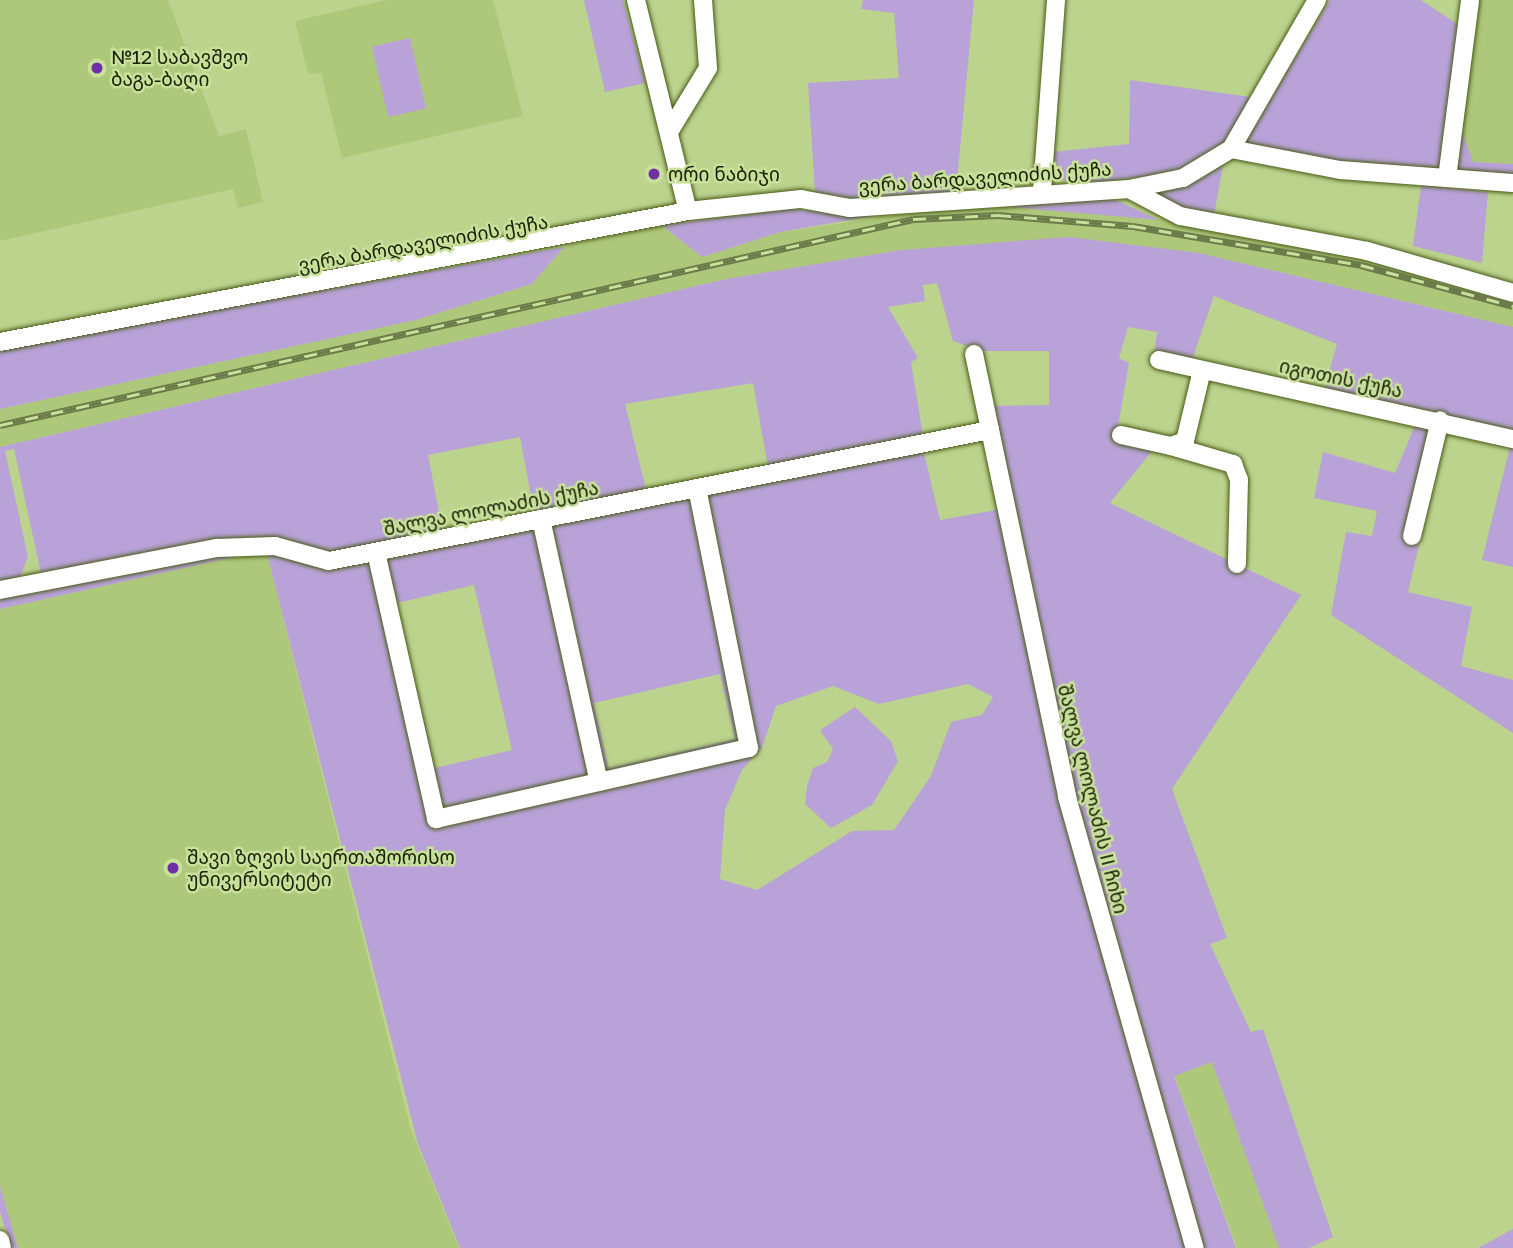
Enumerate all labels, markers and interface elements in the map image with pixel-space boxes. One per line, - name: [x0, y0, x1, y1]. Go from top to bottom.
- place label: №12 საბავშვო ბაგა-ბაღი: [111, 46, 248, 90]
- marker: №12 საბავშვო ბაგა-ბაღი: [89, 60, 105, 76]
- street label: ვერა ბარდაველიძის ქუჩა: [858, 157, 1112, 197]
- place label: ორი ნაბიჯი: [668, 163, 780, 185]
- marker: ორი ნაბიჯი: [646, 166, 662, 182]
- street label: ვერა ბარდაველიძის ქუჩა: [296, 210, 550, 276]
- street label: იგოთის ქუჩა: [1277, 354, 1405, 402]
- street label: შალვა ლოლაძის ქუჩა: [382, 476, 600, 540]
- street label: შალვა ლოლაძის II ჩიხი: [1053, 682, 1133, 916]
- place label: შავი ზღვის საერთაშორისო უნივერსიტეტი: [187, 846, 455, 890]
- marker: შავი ზღვის საერთაშორისო უნივერსიტეტი: [165, 860, 181, 876]

